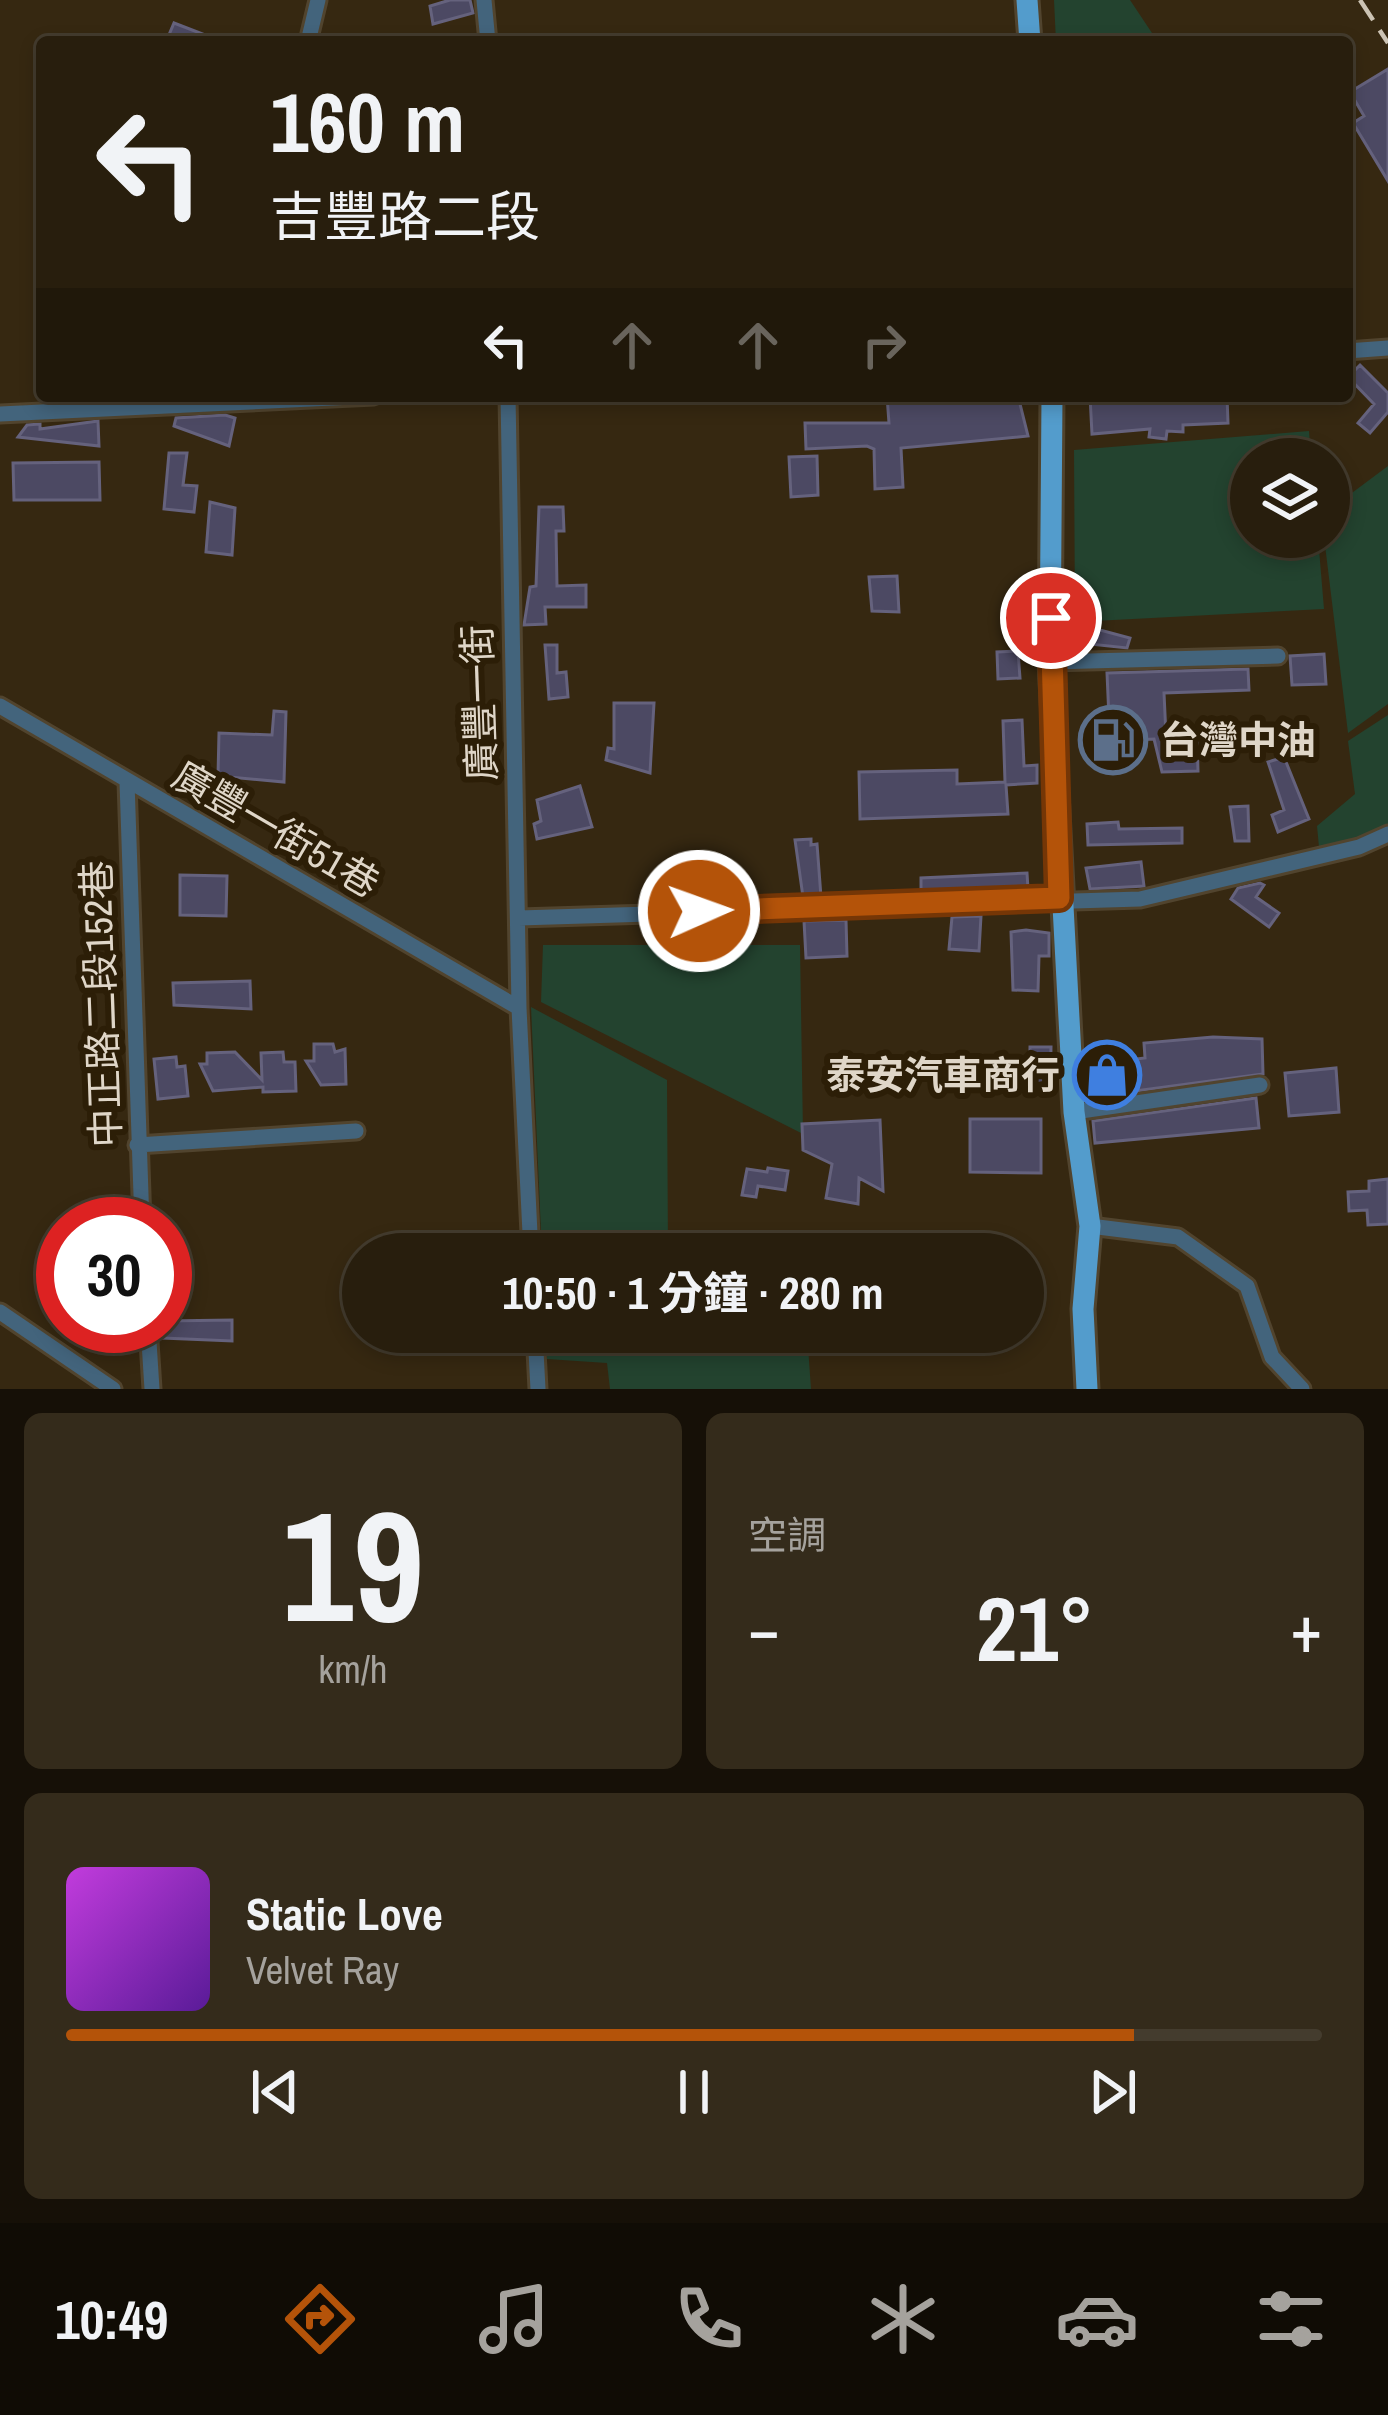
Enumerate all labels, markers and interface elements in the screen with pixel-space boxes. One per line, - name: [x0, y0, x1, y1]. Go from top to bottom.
- text: 160 m: [270, 65, 465, 178]
- icon: left: [72, 84, 228, 240]
- text: 吉豐路二段: [270, 180, 540, 253]
- icon: left: [473, 312, 539, 378]
- icon: ahead: [599, 312, 665, 378]
- icon: ahead: [725, 312, 791, 378]
- icon: right: [851, 312, 917, 378]
- map controls: [1230, 438, 1350, 558]
- button: layers: [1230, 438, 1350, 558]
- pin: [1000, 567, 1102, 669]
- icon: arrive: [1018, 585, 1084, 651]
- street label: 廣豐一街: [450, 624, 508, 782]
- fuel station icon: 台灣中油: [1078, 705, 1148, 775]
- place label: 台灣中油: [1160, 714, 1316, 766]
- street label: 廣豐一街51巷: [163, 749, 389, 909]
- position arrow: [636, 848, 762, 974]
- street label: 中正路二段152巷: [70, 860, 132, 1148]
- shop icon: 泰安汽車商行: [1072, 1040, 1142, 1110]
- place label: 泰安汽車商行: [826, 1049, 1060, 1101]
- speed limit sign: 30: [36, 1197, 192, 1353]
- text: 10:50 · 1 分鐘 · 280 m: [502, 1262, 884, 1323]
- text: 19: [282, 1460, 424, 1670]
- text: 空調: [748, 1509, 826, 1561]
- text: 21°: [976, 1568, 1094, 1689]
- text: −: [748, 1584, 780, 1673]
- text: +: [1290, 1584, 1322, 1673]
- text: km/h: [318, 1643, 388, 1695]
- text: Static Love: [246, 1883, 443, 1944]
- text: Velvet Ray: [246, 1944, 399, 1996]
- icon: previous: [242, 2059, 308, 2125]
- icon: pause: [661, 2059, 727, 2125]
- icon: next: [1080, 2059, 1146, 2125]
- icon: directions: [278, 2277, 362, 2361]
- icon: music: [472, 2277, 556, 2361]
- icon: phone: [667, 2277, 751, 2361]
- icon: climate: [861, 2277, 945, 2361]
- icon: car: [1055, 2277, 1139, 2361]
- icon: filters: [1249, 2277, 1333, 2361]
- text: 10:49: [55, 2283, 168, 2356]

